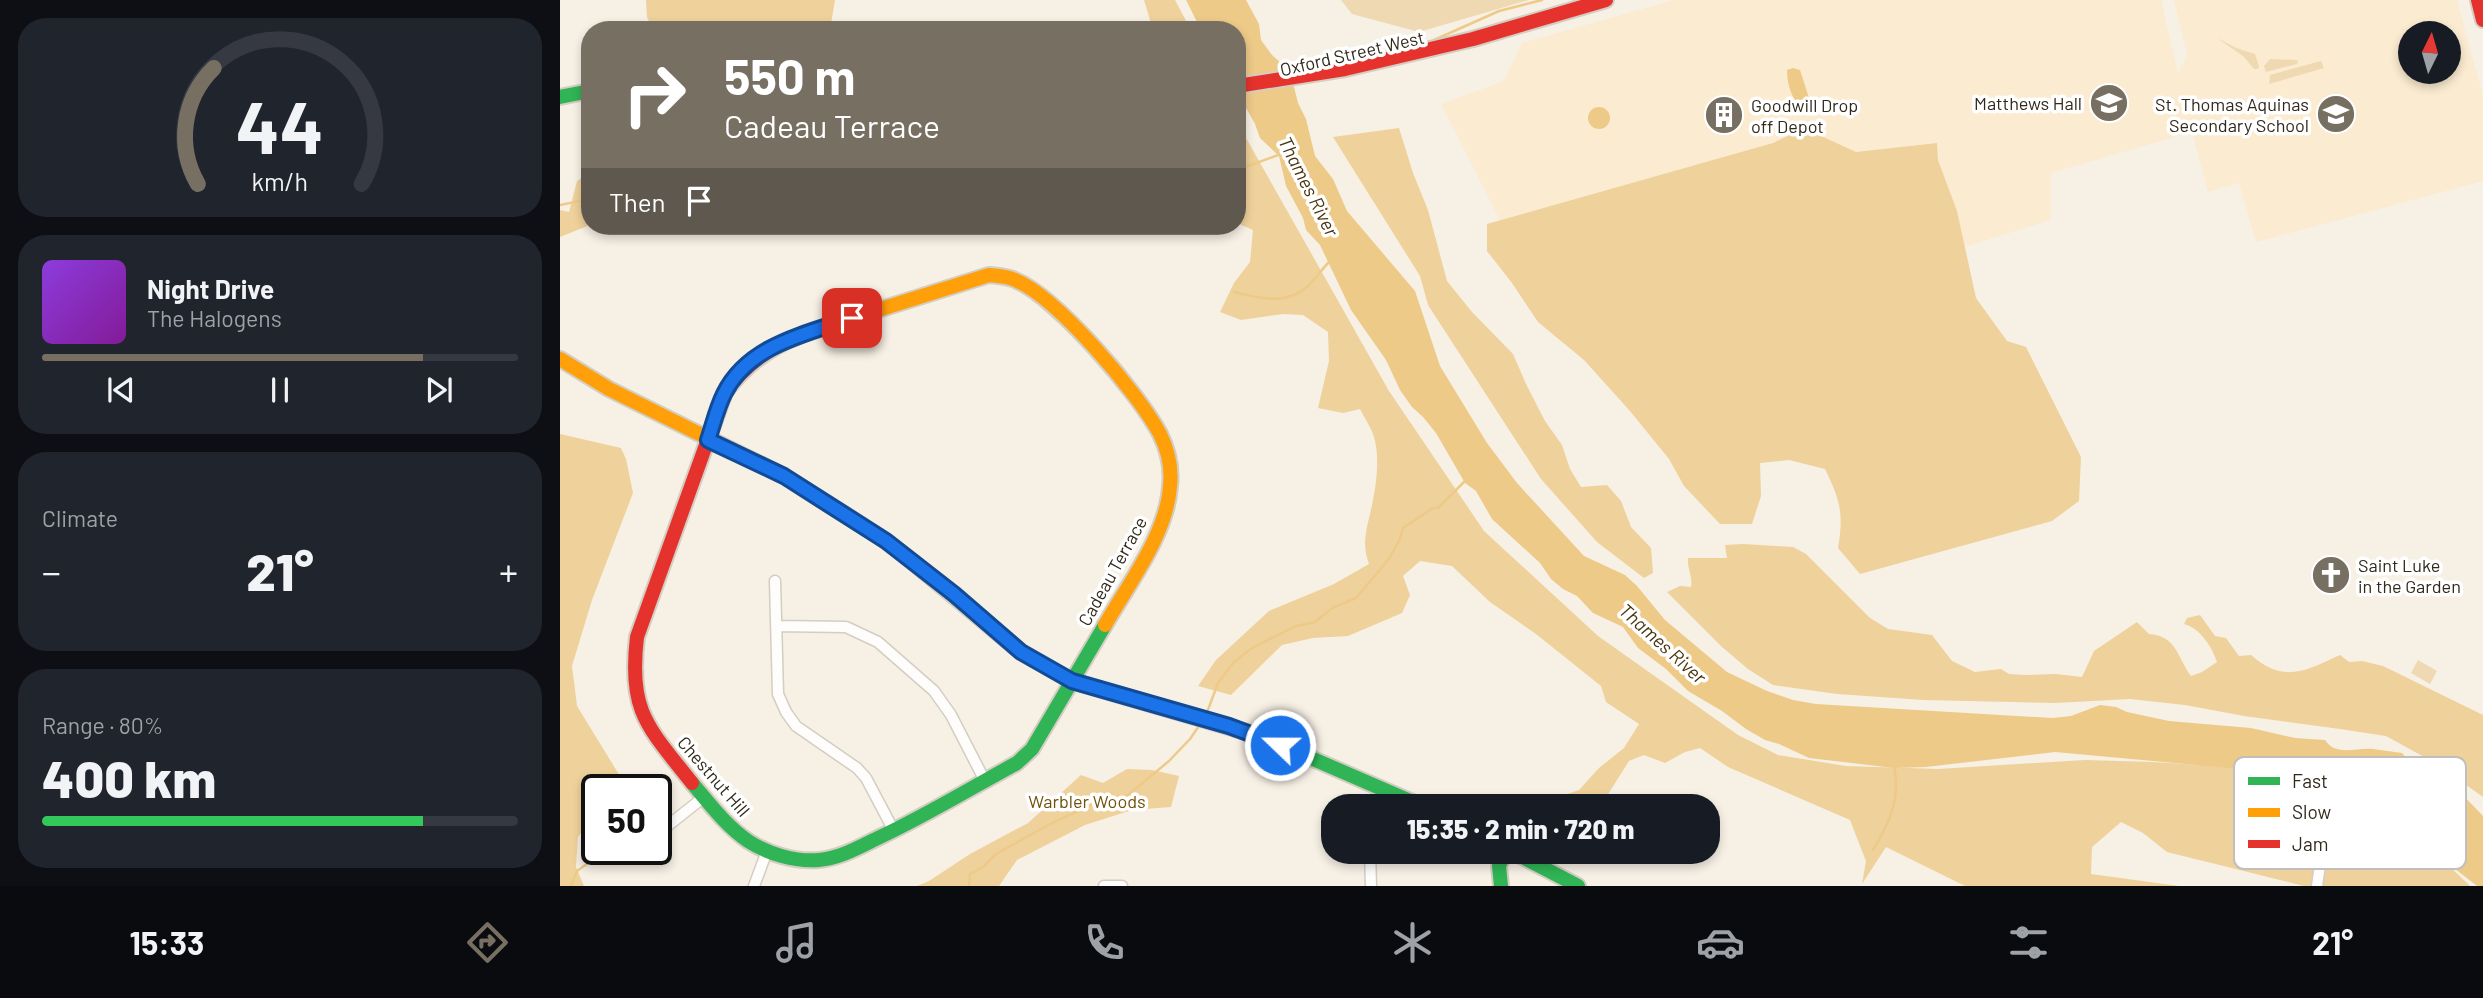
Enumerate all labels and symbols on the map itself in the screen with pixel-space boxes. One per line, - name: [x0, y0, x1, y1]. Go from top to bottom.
- north arrow: [2398, 21, 2460, 84]
- street label: Oxford Street West: [1278, 26, 1426, 80]
- school or university icon: Matthews Hall: [2088, 82, 2130, 124]
- place label: Matthews Hall: [1974, 92, 2082, 114]
- place label: St. Thomas Aquinas Secondary School: [2155, 93, 2309, 136]
- school or university icon: St. Thomas Aquinas Secondary School: [2315, 93, 2357, 135]
- building icon: Goodwill Drop off Depot: [1703, 94, 1745, 136]
- place label: Goodwill Drop off Depot: [1751, 94, 1858, 137]
- water label: Thames River: [1274, 132, 1345, 241]
- pin: [822, 288, 882, 348]
- street label: Cadeau Terrace: [1073, 513, 1151, 629]
- church icon: Saint Luke in the Garden: [2310, 554, 2352, 596]
- place label: Saint Luke in the Garden: [2358, 554, 2461, 597]
- water label: Thames River: [1615, 598, 1712, 689]
- position arrow: [1243, 708, 1317, 782]
- street label: Chestnut Hill: [673, 731, 755, 821]
- legend: [2234, 757, 2466, 869]
- text: Fast: [2292, 769, 2328, 792]
- speed limit sign: 50: [581, 774, 672, 865]
- park label: Warbler Woods: [1028, 790, 1146, 812]
- text: Slow: [2292, 800, 2331, 823]
- text: Jam: [2292, 832, 2328, 855]

